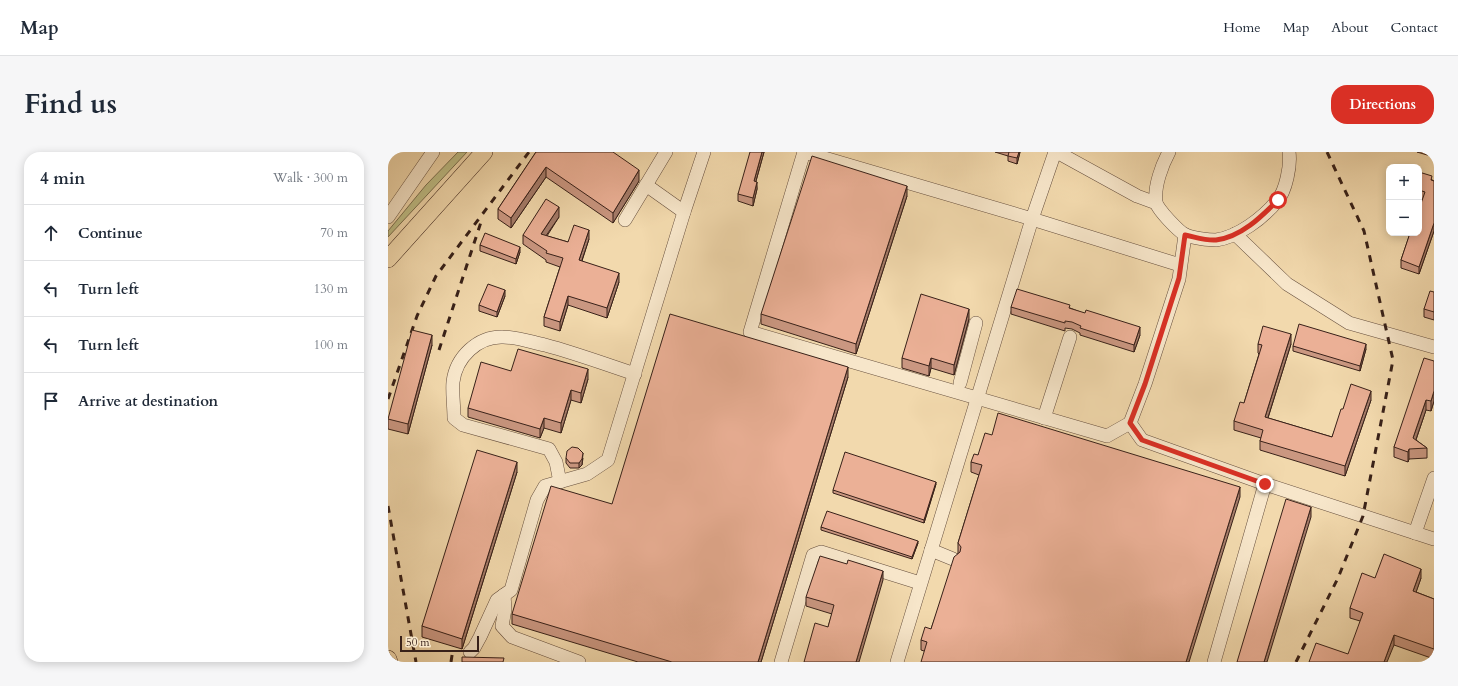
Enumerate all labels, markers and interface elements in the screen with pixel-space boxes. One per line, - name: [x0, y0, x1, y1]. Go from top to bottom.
- text: Map: [20, 15, 59, 41]
- text: Home: [1223, 18, 1261, 37]
- text: Map: [1283, 18, 1309, 37]
- text: About: [1331, 18, 1368, 37]
- text: Contact: [1390, 18, 1438, 37]
- text: Find us: [24, 85, 117, 123]
- button: Directions: [1331, 85, 1434, 124]
- map controls: [1386, 164, 1422, 236]
- button: +: [1386, 164, 1422, 200]
- text: 4 min: [40, 167, 85, 190]
- text: Walk · 300 m: [273, 169, 348, 187]
- route start: [1269, 191, 1287, 209]
- button: −: [1386, 200, 1422, 236]
- icon: ahead: [40, 222, 62, 244]
- text: Continue: [78, 223, 143, 243]
- text: 70 m: [320, 224, 348, 242]
- icon: left: [40, 278, 62, 300]
- text: Turn left: [78, 279, 139, 299]
- text: 130 m: [314, 280, 348, 298]
- icon: left: [40, 334, 62, 356]
- text: Turn left: [78, 335, 139, 355]
- text: 100 m: [314, 336, 348, 354]
- icon: arrive: [40, 390, 62, 412]
- text: Arrive at destination: [78, 391, 218, 411]
- route end: [1256, 475, 1274, 493]
- scale bar: [400, 634, 479, 653]
- text: 50 m: [406, 635, 430, 650]

